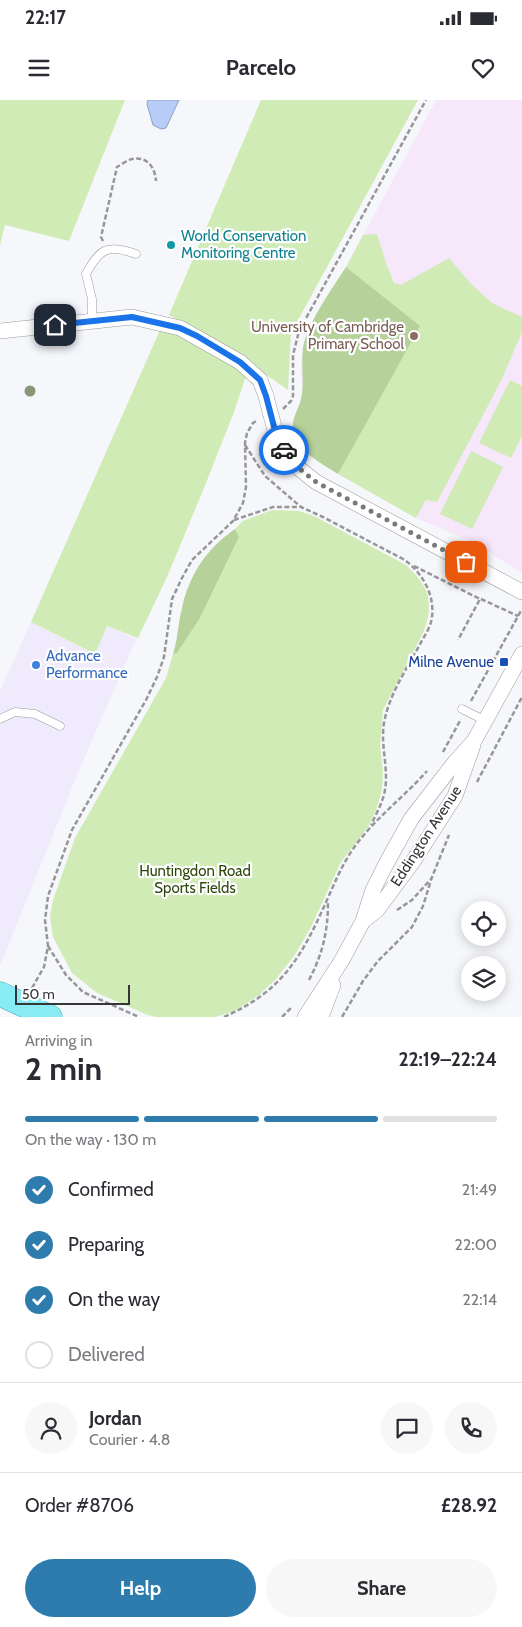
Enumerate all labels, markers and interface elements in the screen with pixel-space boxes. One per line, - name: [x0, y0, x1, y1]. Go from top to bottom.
- text: 22:17: [25, 6, 66, 29]
- icon: menu: [25, 54, 53, 82]
- text: Parcelo: [226, 54, 296, 81]
- icon: heart: [469, 54, 497, 82]
- place label: World Conservation Monitoring Centre: [181, 227, 306, 262]
- marker: World Conservation Monitoring Centre: [165, 239, 177, 251]
- pin: [34, 304, 76, 346]
- icon: home: [41, 311, 69, 339]
- place label: University of Cambridge Primary School: [251, 318, 404, 353]
- marker: University of Cambridge Primary School: [408, 330, 420, 342]
- courier: [259, 425, 309, 475]
- icon: car: [270, 436, 298, 464]
- pin: [445, 541, 487, 583]
- icon: bag: [452, 548, 480, 576]
- place label: Advance Performance: [46, 647, 128, 682]
- place label: Milne Avenue: [408, 653, 494, 671]
- marker: Milne Avenue: [498, 656, 510, 668]
- marker: Advance Performance: [30, 659, 42, 671]
- street label: Eddington Avenue: [387, 782, 465, 890]
- park label: Huntingdon Road Sports Fields: [139, 862, 251, 897]
- map controls: [461, 901, 506, 1001]
- button: locate: [461, 901, 506, 946]
- button: layers: [461, 956, 506, 1001]
- scale bar: [15, 982, 130, 1005]
- text: 50 m: [22, 985, 55, 1003]
- text: Arriving in: [25, 1031, 92, 1050]
- text: 22:19–22:24: [399, 1048, 497, 1071]
- text: 2 min: [25, 1049, 102, 1088]
- text: On the way · 130 m: [25, 1130, 156, 1149]
- icon: check: [25, 1176, 53, 1204]
- text: Confirmed: [68, 1178, 154, 1201]
- text: 21:49: [462, 1180, 497, 1199]
- icon: check: [25, 1231, 53, 1259]
- text: Preparing: [68, 1233, 144, 1256]
- text: 22:00: [455, 1235, 497, 1254]
- icon: check: [25, 1286, 53, 1314]
- text: On the way: [68, 1288, 160, 1311]
- text: 22:14: [462, 1290, 497, 1309]
- text: Delivered: [68, 1343, 145, 1366]
- button: person: [25, 1402, 77, 1454]
- button: chat: [381, 1402, 433, 1454]
- button: phone: [445, 1402, 497, 1454]
- text: Jordan: [89, 1407, 142, 1430]
- text: Courier · 4.8: [89, 1430, 171, 1449]
- text: Order #8706: [25, 1494, 134, 1517]
- text: £28.92: [441, 1494, 497, 1517]
- button: Help: [25, 1559, 256, 1617]
- button: Share: [266, 1559, 497, 1617]

